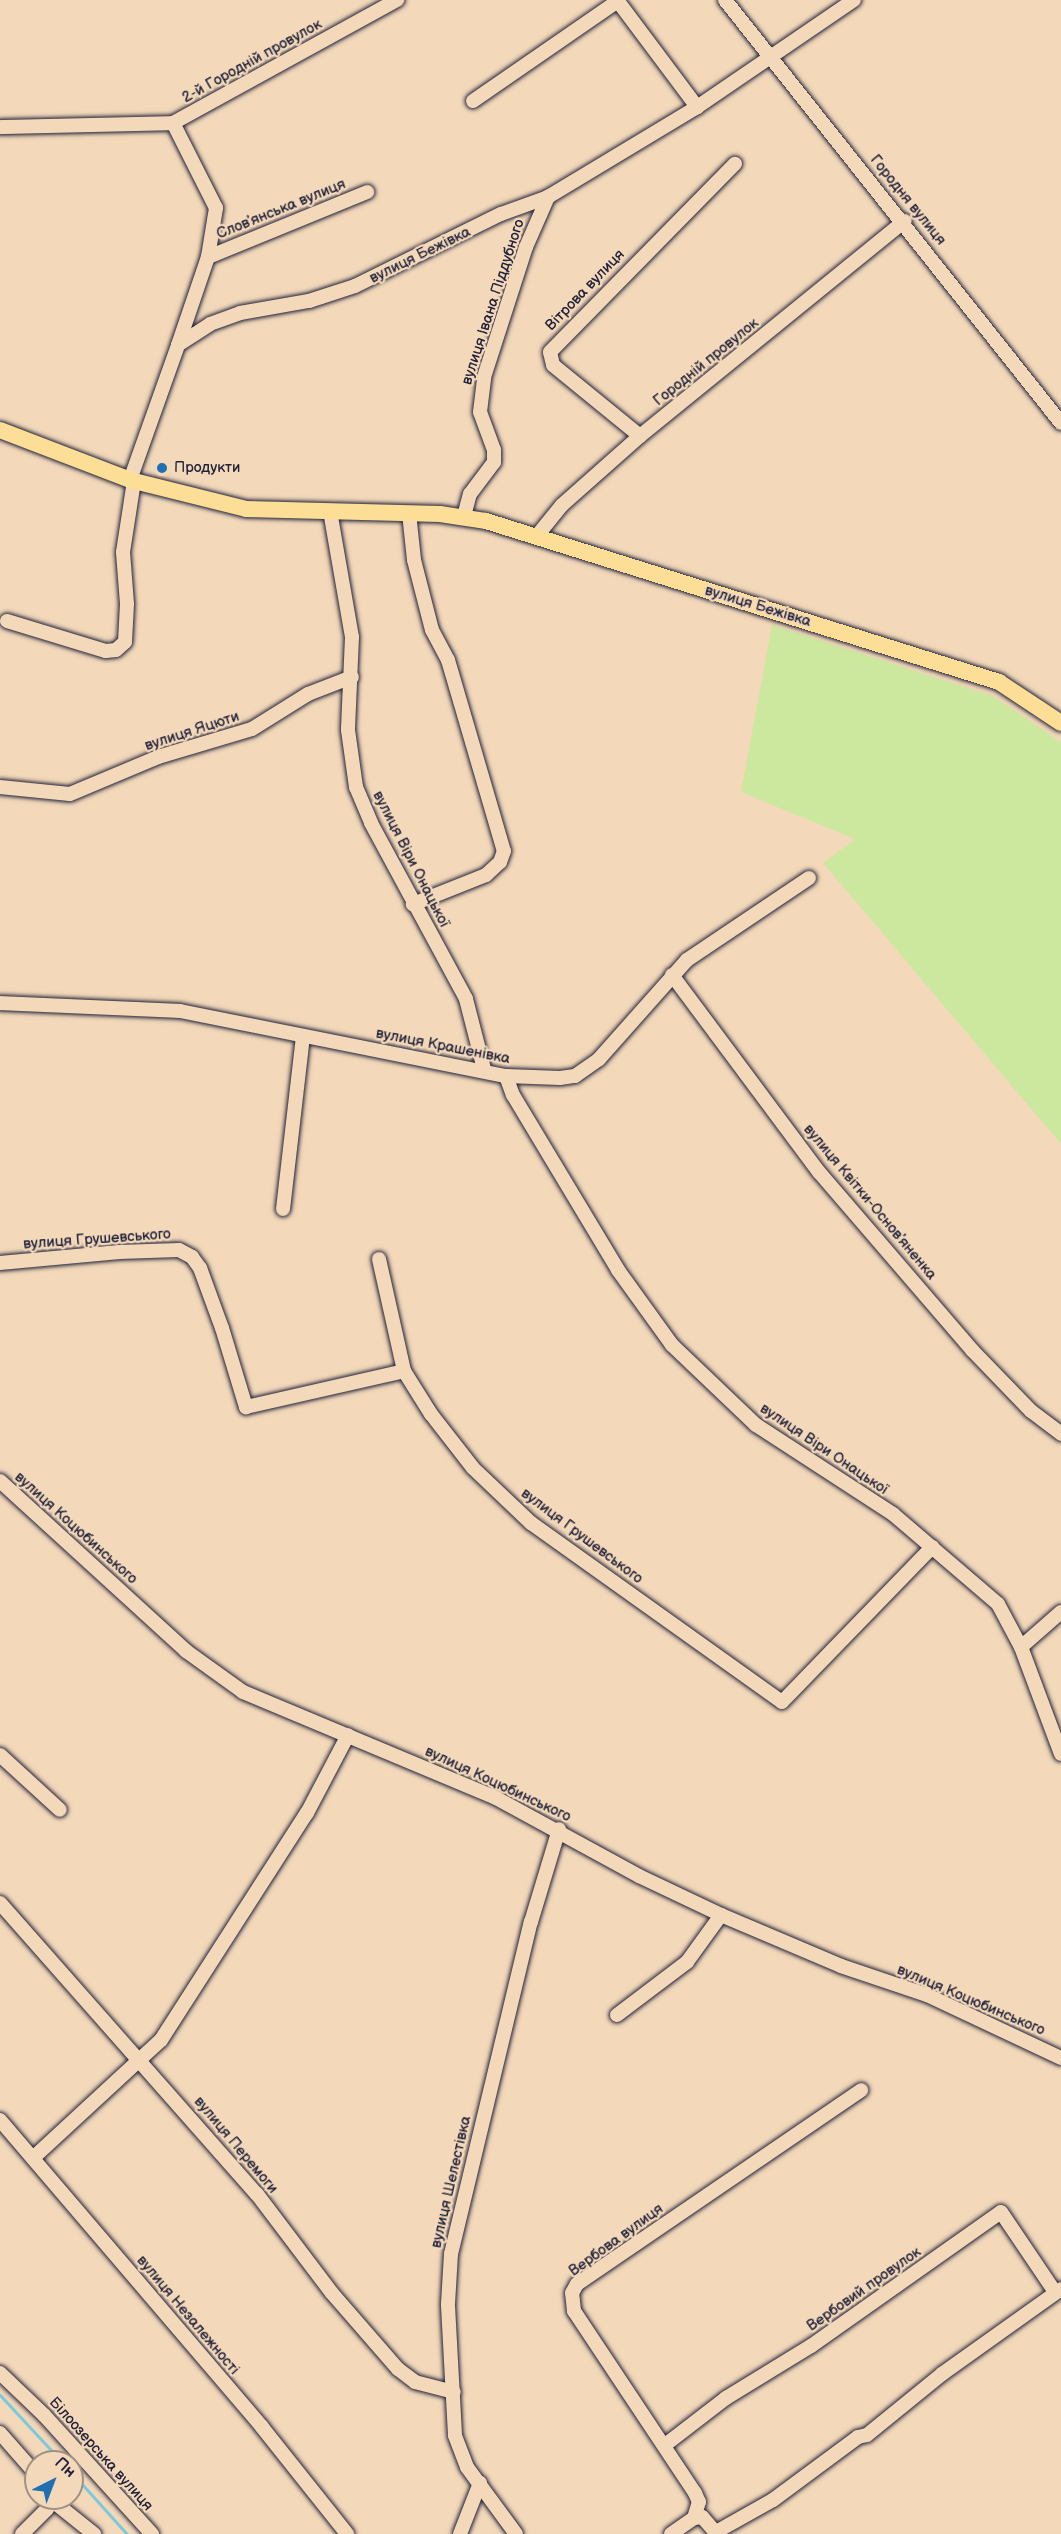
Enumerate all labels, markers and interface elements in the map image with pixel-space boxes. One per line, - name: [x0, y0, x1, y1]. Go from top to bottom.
- street label: 2-й Городній провулок: [179, 15, 325, 107]
- street label: Городня вулиця: [866, 151, 950, 249]
- street label: Словʼянська вулиця: [214, 175, 348, 243]
- street label: вулиця Івана Піддубного: [458, 217, 528, 387]
- street label: вулиця Бежівка: [367, 223, 473, 287]
- street label: Вітрова вулиця: [542, 246, 628, 334]
- street label: Городній провулок: [650, 314, 762, 410]
- place label: Продукти: [174, 459, 240, 477]
- marker: Продукти: [155, 461, 169, 475]
- street label: вулиця Бежівка: [703, 581, 813, 631]
- street label: вулиця Яцюти: [142, 707, 242, 755]
- street label: вулиця Віри Онацької: [369, 788, 453, 930]
- street label: вулиця Крашенівка: [374, 1024, 512, 1068]
- street label: вулиця Квітки-Основʼяненка: [800, 1121, 940, 1283]
- street label: вулиця Грушевського: [23, 1225, 171, 1253]
- street label: вулиця Віри Онацької: [757, 1399, 891, 1499]
- street label: вулиця Коцюбинського: [11, 1468, 141, 1588]
- street label: вулиця Грушевського: [518, 1484, 646, 1588]
- street label: вулиця Коцюбинського: [422, 1742, 574, 1826]
- street label: вулиця Коцюбинського: [894, 1961, 1048, 2039]
- street label: вулиця Перемоги: [190, 2093, 282, 2197]
- street label: вулиця Шелестівка: [427, 2114, 475, 2250]
- street label: Вербова вулиця: [565, 2200, 667, 2280]
- street label: Вербовий провулок: [803, 2243, 925, 2335]
- street label: вулиця Незалежності: [133, 2252, 243, 2378]
- street label: Білоозерська вулиця: [45, 2394, 157, 2514]
- north arrow: [24, 2450, 84, 2510]
- text: Пн: [51, 2454, 79, 2482]

